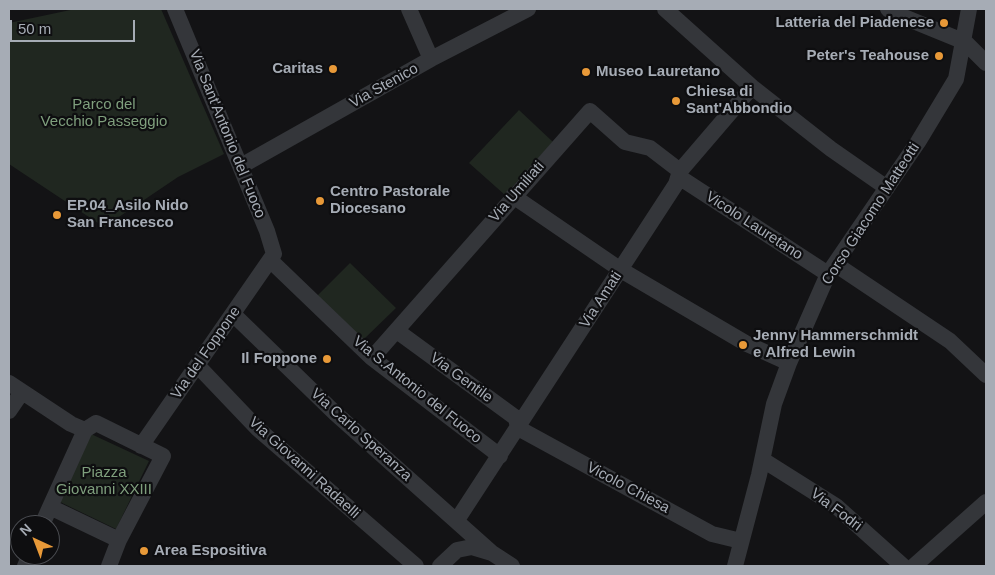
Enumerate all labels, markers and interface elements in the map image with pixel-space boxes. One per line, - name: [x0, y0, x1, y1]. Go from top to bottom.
- scale bar: [12, 10, 138, 42]
- place label: Latteria del Piadenese: [776, 14, 934, 32]
- marker: Latteria del Piadenese: [938, 17, 950, 29]
- text: 50 m: [18, 20, 51, 37]
- street label: Via Sant'Antonio del Fuoco: [185, 47, 269, 221]
- place label: Peter's Teahouse: [806, 47, 929, 65]
- marker: Peter's Teahouse: [933, 50, 945, 62]
- place label: Caritas: [272, 60, 323, 78]
- street label: Via Stenico: [347, 60, 421, 112]
- marker: Caritas: [327, 63, 339, 75]
- place label: Museo Lauretano: [596, 63, 720, 81]
- marker: Museo Lauretano: [580, 66, 592, 78]
- place label: Chiesa di Sant'Abbondio: [686, 83, 792, 118]
- marker: Chiesa di Sant'Abbondio: [670, 95, 682, 107]
- park label: Parco del Vecchio Passeggio: [41, 96, 167, 131]
- street label: Corso Giacomo Matteotti: [818, 140, 924, 288]
- street label: Via Umiliati: [486, 158, 548, 226]
- place label: Centro Pastorale Diocesano: [330, 183, 450, 218]
- street label: Vicolo Lauretano: [702, 188, 806, 264]
- marker: Centro Pastorale Diocesano: [314, 195, 326, 207]
- place label: EP.04_Asilo Nido San Francesco: [67, 197, 188, 232]
- marker: EP.04_Asilo Nido San Francesco: [51, 209, 63, 221]
- street label: Via Amati: [576, 268, 626, 332]
- street label: Via del Foppone: [167, 303, 245, 403]
- place label: Jenny Hammerschmidt e Alfred Lewin: [753, 327, 918, 362]
- street label: Via S.Antonio del Fuoco: [349, 332, 485, 448]
- marker: Jenny Hammerschmidt e Alfred Lewin: [737, 339, 749, 351]
- street label: Via Gentile: [426, 349, 496, 407]
- place label: Il Foppone: [241, 350, 317, 368]
- marker: Il Foppone: [321, 353, 333, 365]
- street label: Via Carlo Speranza: [307, 385, 415, 485]
- street label: Via Giovanni Radaelli: [245, 413, 363, 523]
- street label: Vicolo Chiesa: [583, 459, 673, 517]
- park label: Piazza Giovanni XXIII: [56, 464, 152, 499]
- street label: Via Fodri: [807, 485, 865, 535]
- north arrow: [10, 515, 60, 565]
- text: N: [16, 520, 35, 539]
- place label: Area Espositiva: [154, 542, 267, 560]
- marker: Area Espositiva: [138, 545, 150, 557]

